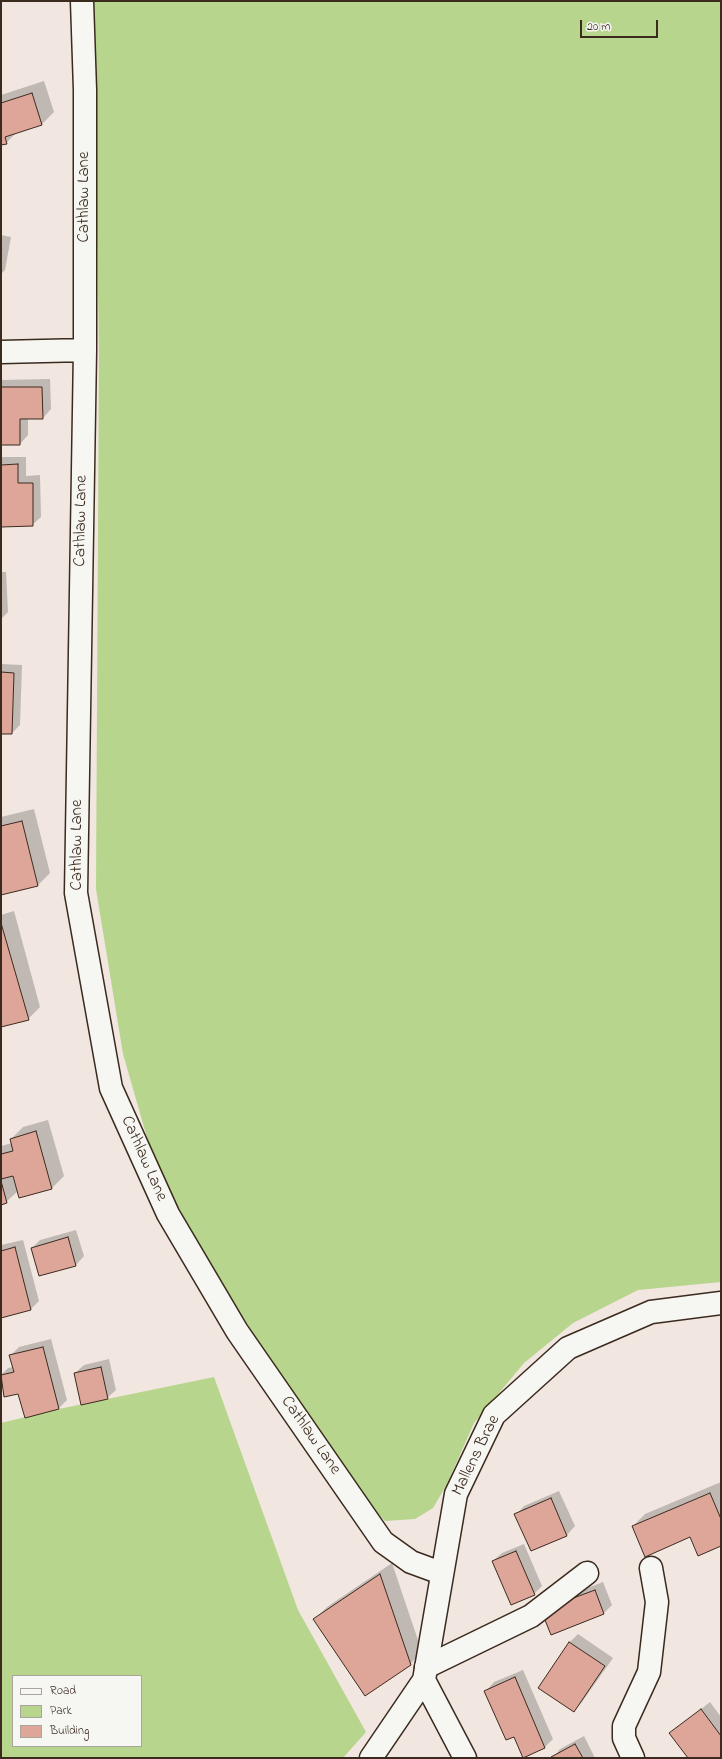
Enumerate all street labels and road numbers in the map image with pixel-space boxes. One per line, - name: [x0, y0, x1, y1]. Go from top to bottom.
- street label: Cathlaw Lane: [75, 151, 95, 243]
- street label: Cathlaw Lane: [71, 475, 93, 567]
- street label: Cathlaw Lane: [68, 799, 88, 891]
- street label: Cathlaw Lane: [115, 1113, 171, 1205]
- street label: Cathlaw Lane: [275, 1393, 345, 1479]
- street label: Mallens Brae: [449, 1412, 505, 1500]

